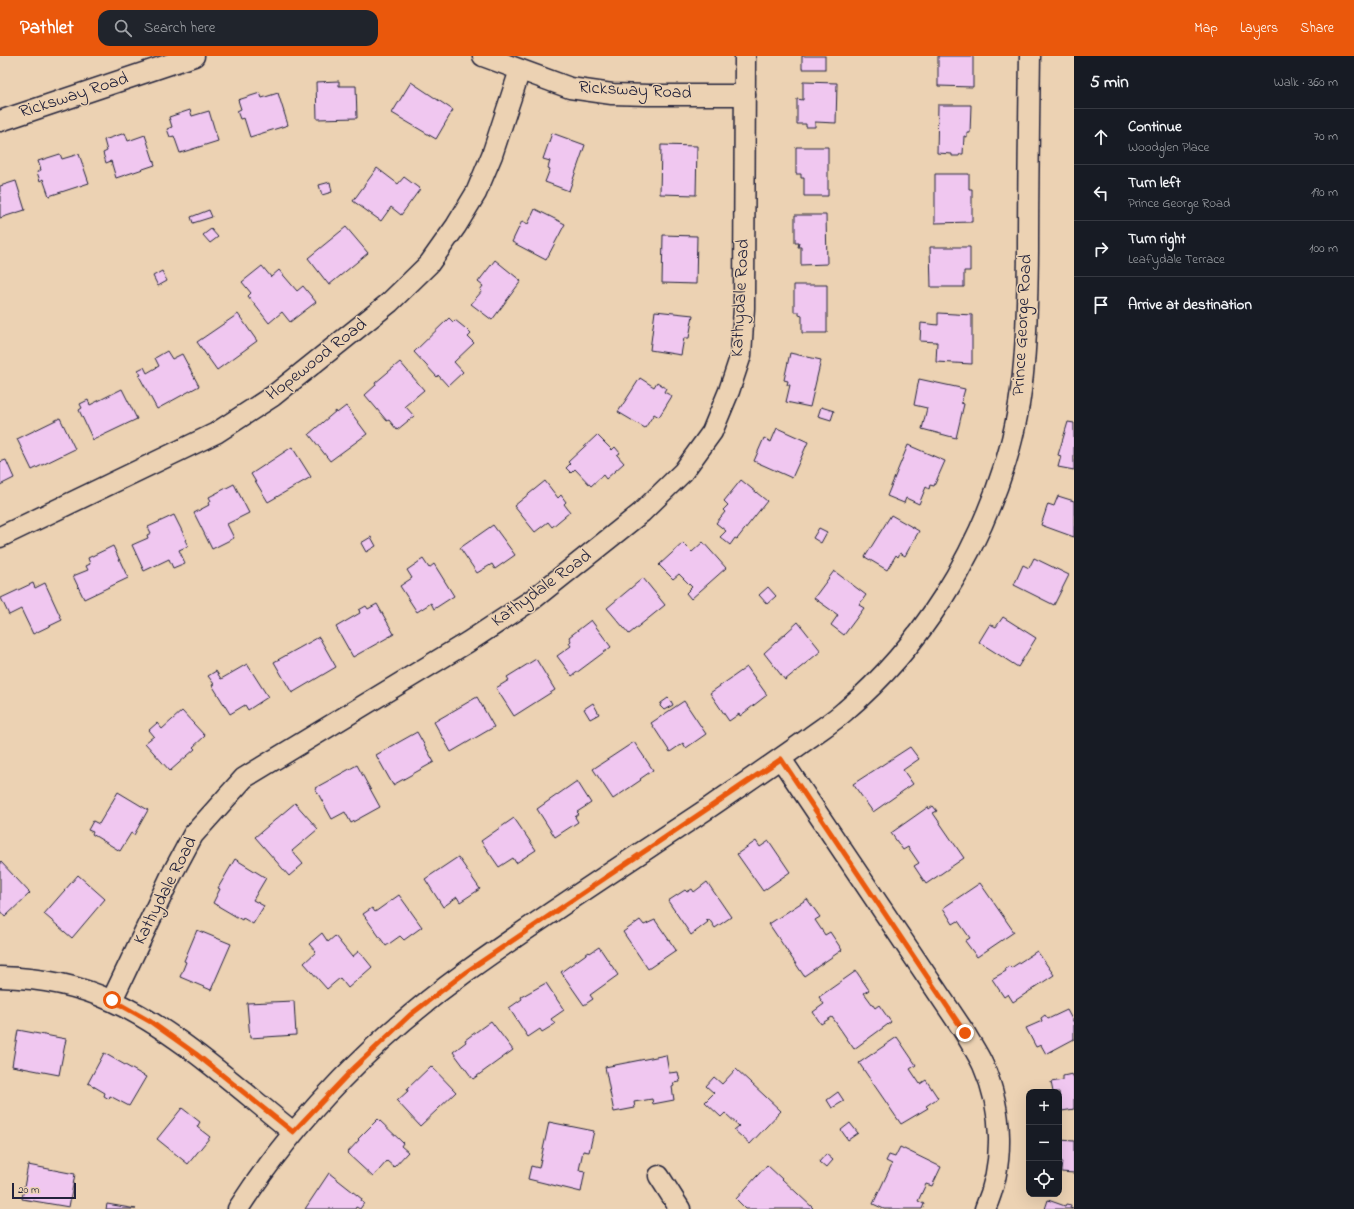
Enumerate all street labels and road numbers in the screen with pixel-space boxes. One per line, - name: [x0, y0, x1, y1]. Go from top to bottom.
- street label: Ricksway Road: [16, 66, 132, 126]
- street label: Ricksway Road: [578, 75, 692, 107]
- street label: Kathydale Road: [725, 238, 757, 358]
- street label: Prince George Road: [1006, 254, 1041, 396]
- street label: Hopewood Road: [261, 312, 373, 408]
- street label: Kathydale Road: [487, 544, 597, 634]
- street label: Kathydale Road: [128, 832, 204, 950]

